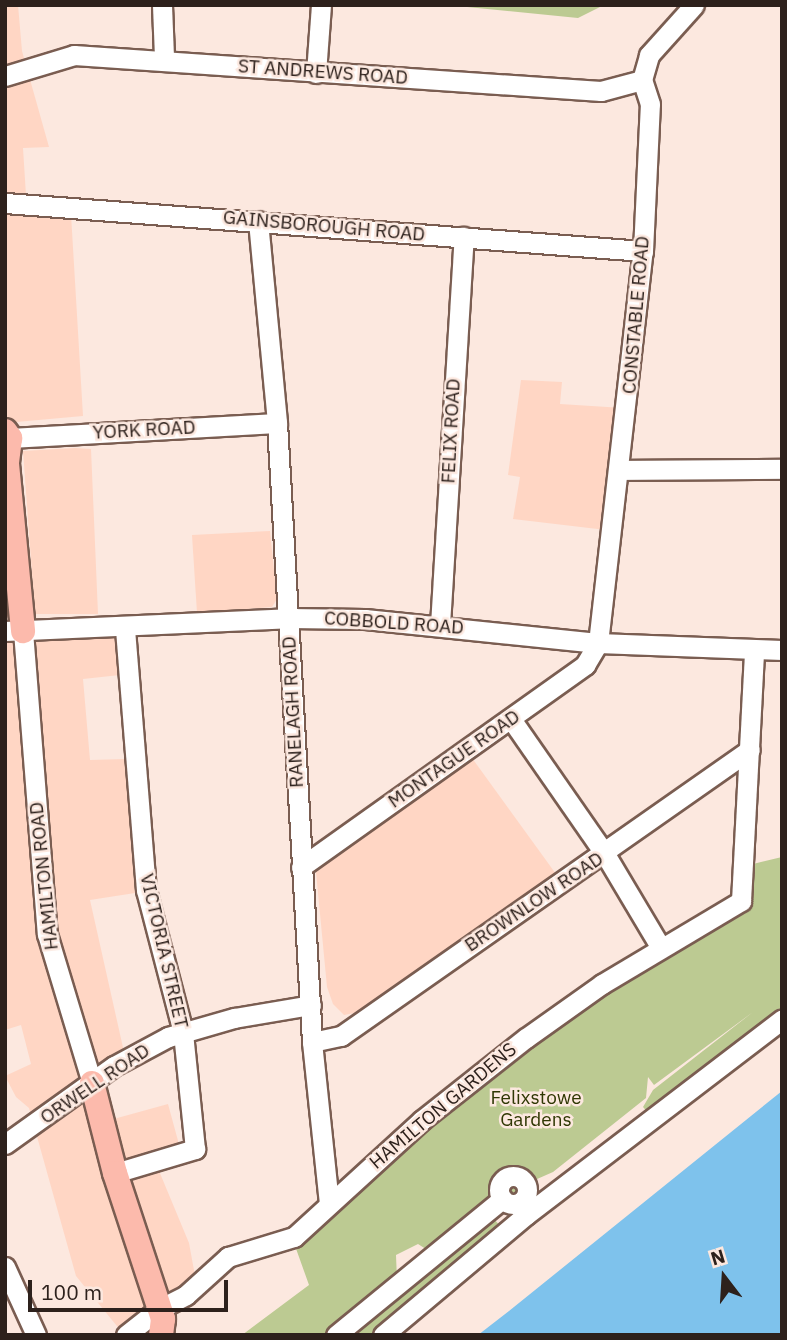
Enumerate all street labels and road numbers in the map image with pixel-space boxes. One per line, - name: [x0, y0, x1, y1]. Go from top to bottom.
- street label: ST ANDREWS ROAD: [237, 55, 409, 89]
- street label: GAINSBOROUGH ROAD: [222, 206, 426, 246]
- street label: CONSTABLE ROAD: [618, 235, 654, 395]
- street label: FELIX ROAD: [437, 378, 465, 484]
- street label: YORK ROAD: [92, 416, 196, 444]
- street label: COBBOLD ROAD: [323, 607, 465, 639]
- street label: RANELAGH ROAD: [278, 636, 308, 788]
- street label: MONTAGUE ROAD: [384, 705, 524, 813]
- street label: HAMILTON ROAD: [25, 801, 63, 951]
- street label: BROWNLOW ROAD: [460, 847, 608, 957]
- street label: VICTORIA STREET: [135, 871, 193, 1031]
- street label: HAMILTON GARDENS: [365, 1038, 521, 1174]
- street label: ORWELL ROAD: [36, 1039, 154, 1129]

